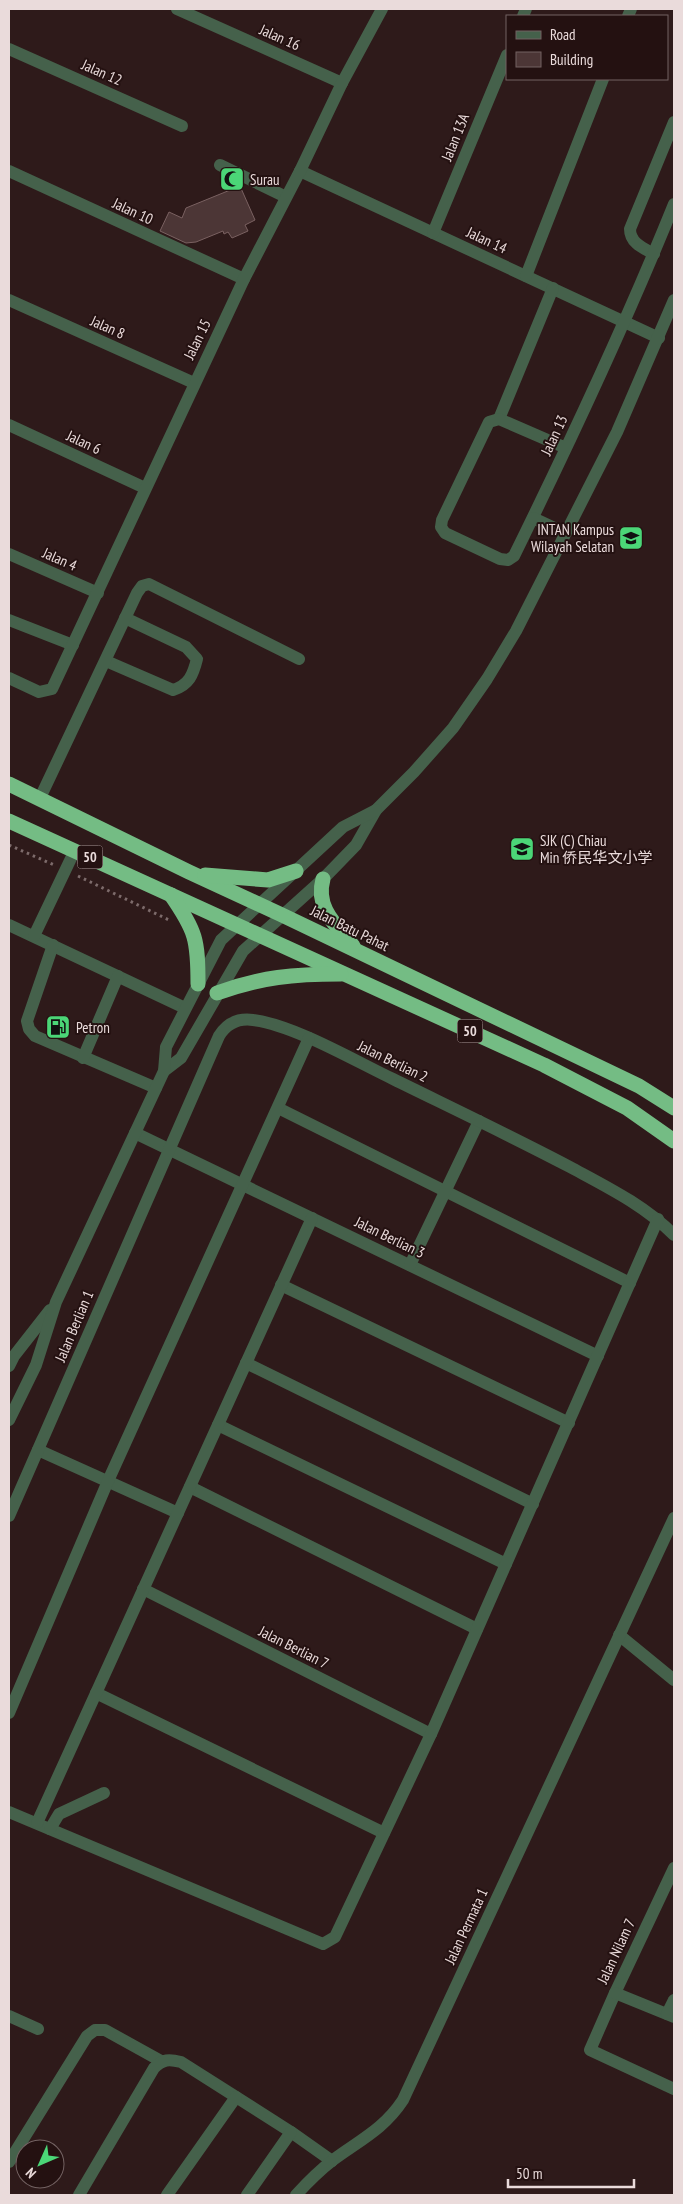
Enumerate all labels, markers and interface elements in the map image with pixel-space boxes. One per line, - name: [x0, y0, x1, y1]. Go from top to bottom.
- legend: [506, 15, 668, 80]
- street label: Jalan 16: [256, 19, 303, 54]
- text: Road: [550, 25, 576, 44]
- text: Building: [550, 50, 593, 69]
- street label: Jalan 12: [78, 54, 125, 89]
- street label: Jalan 13A: [437, 110, 473, 164]
- mosque icon: Surau: [219, 166, 245, 192]
- place label: Surau: [250, 170, 280, 189]
- street label: Jalan 10: [109, 193, 156, 229]
- street label: Jalan 14: [463, 222, 510, 258]
- street label: Jalan 8: [87, 311, 128, 343]
- street label: Jalan 15: [179, 316, 215, 363]
- street label: Jalan 13: [536, 412, 572, 459]
- street label: Jalan 6: [63, 425, 104, 458]
- place label: INTAN Kampus Wilayah Selatan: [531, 520, 614, 556]
- school or university icon: INTAN Kampus Wilayah Selatan: [618, 525, 644, 551]
- street label: Jalan 4: [39, 543, 80, 575]
- place label: SJK (C) Chiau Min 侨民华文小学: [540, 831, 653, 867]
- school or university icon: SJK (C) Chiau Min 侨民华文小学: [509, 836, 535, 862]
- road number: 50: [78, 846, 102, 869]
- street label: Jalan Batu Pahat: [307, 900, 392, 955]
- fuel station icon: Petron: [45, 1014, 71, 1040]
- place label: Petron: [76, 1018, 110, 1037]
- road number: 50: [458, 1019, 482, 1042]
- street label: Jalan Berlian 2: [354, 1035, 431, 1086]
- street label: Jalan Berlian 3: [351, 1211, 428, 1262]
- street label: Jalan Berlian 1: [50, 1288, 97, 1365]
- street label: Jalan Berlian 7: [255, 1621, 332, 1673]
- street label: Jalan Permata 1: [440, 1885, 492, 1968]
- street label: Jalan Nilam 7: [592, 1916, 639, 1987]
- north arrow: [15, 2139, 65, 2189]
- scale bar: [508, 2156, 634, 2188]
- text: N: [22, 2164, 40, 2182]
- text: 50 m: [516, 2164, 542, 2183]

